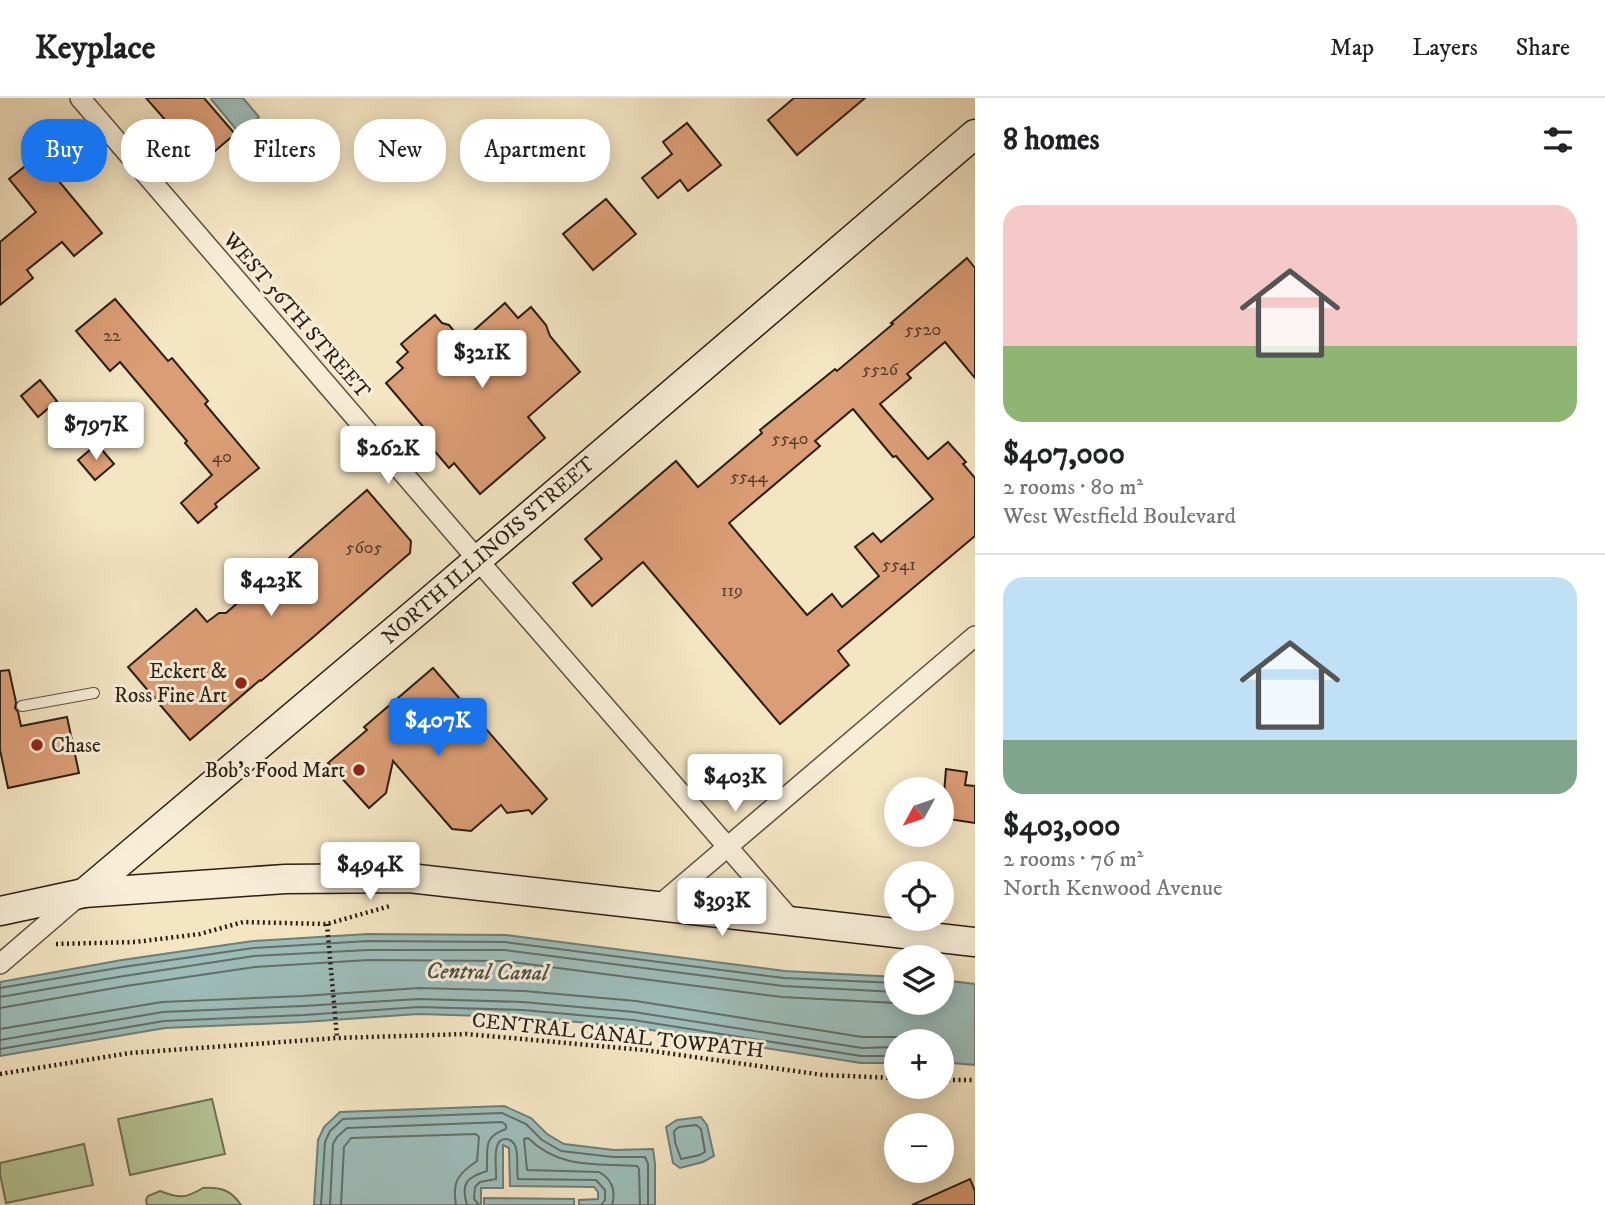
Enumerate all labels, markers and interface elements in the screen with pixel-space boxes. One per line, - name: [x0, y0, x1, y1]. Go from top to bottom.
- text: Keyplace: [35, 28, 155, 69]
- text: Map: [1330, 33, 1374, 63]
- text: Layers: [1412, 33, 1478, 63]
- text: Share: [1516, 33, 1570, 63]
- chip: Buy: [21, 119, 107, 182]
- chip: Rent: [121, 119, 215, 182]
- chip: Filters: [229, 119, 340, 182]
- chip: New: [354, 119, 446, 182]
- chip: Apartment: [460, 119, 610, 182]
- icon: filters: [1539, 121, 1577, 159]
- text: 8 homes: [1003, 122, 1100, 159]
- street label: WEST 56TH STREET: [216, 227, 375, 404]
- icon: home: [1227, 250, 1353, 376]
- house number: 5520: [905, 319, 941, 341]
- house number: 22: [103, 325, 121, 347]
- pin: $321K: [433, 330, 531, 390]
- text: $321K: [453, 338, 511, 367]
- house number: 5526: [862, 359, 899, 381]
- pin: $797K: [47, 402, 145, 462]
- text: $797K: [64, 410, 128, 439]
- pin: $262K: [339, 426, 437, 486]
- house number: 5540: [772, 428, 808, 450]
- text: $262K: [356, 434, 420, 463]
- text: $407,000: [1003, 436, 1125, 473]
- house number: 40: [212, 446, 232, 468]
- street label: NORTH ILLINOIS STREET: [377, 451, 601, 650]
- house number: 5544: [730, 466, 768, 488]
- text: 2 rooms · 80 m²: [1003, 473, 1143, 502]
- text: West Westfield Boulevard: [1003, 502, 1236, 531]
- house number: 5605: [346, 537, 383, 559]
- house number: 5541: [882, 554, 916, 576]
- pin: $423K: [222, 559, 320, 618]
- text: $423K: [240, 566, 302, 595]
- house number: 119: [721, 580, 743, 602]
- icon: home: [1227, 622, 1353, 748]
- place label: Eckert & Ross Fine Art: [114, 659, 227, 709]
- marker: Eckert & Ross Fine Art: [233, 675, 249, 691]
- pin: $407K: [389, 698, 487, 758]
- text: $407K: [405, 706, 471, 735]
- place label: Chase: [51, 733, 101, 759]
- marker: Chase: [29, 737, 45, 753]
- pin: $403K: [686, 754, 784, 814]
- place label: Bob's Food Mart: [205, 758, 345, 784]
- marker: Bob's Food Mart: [351, 762, 367, 778]
- text: $403K: [704, 762, 766, 791]
- north arrow: [884, 777, 954, 847]
- map controls: [884, 777, 954, 1183]
- text: $403,000: [1003, 808, 1120, 845]
- pin: $494K: [321, 842, 419, 902]
- text: 2 rooms · 76 m²: [1003, 845, 1143, 874]
- text: $494K: [337, 850, 403, 879]
- button: locate: [884, 861, 954, 931]
- text: North Kenwood Avenue: [1003, 874, 1223, 903]
- pin: $393K: [673, 878, 771, 938]
- text: $393K: [693, 886, 751, 915]
- button: layers: [884, 945, 954, 1015]
- water label: Central Canal: [426, 957, 550, 988]
- street label: CENTRAL CANAL TOWPATH: [470, 1008, 765, 1064]
- button: +: [884, 1029, 954, 1099]
- button: −: [884, 1113, 954, 1183]

